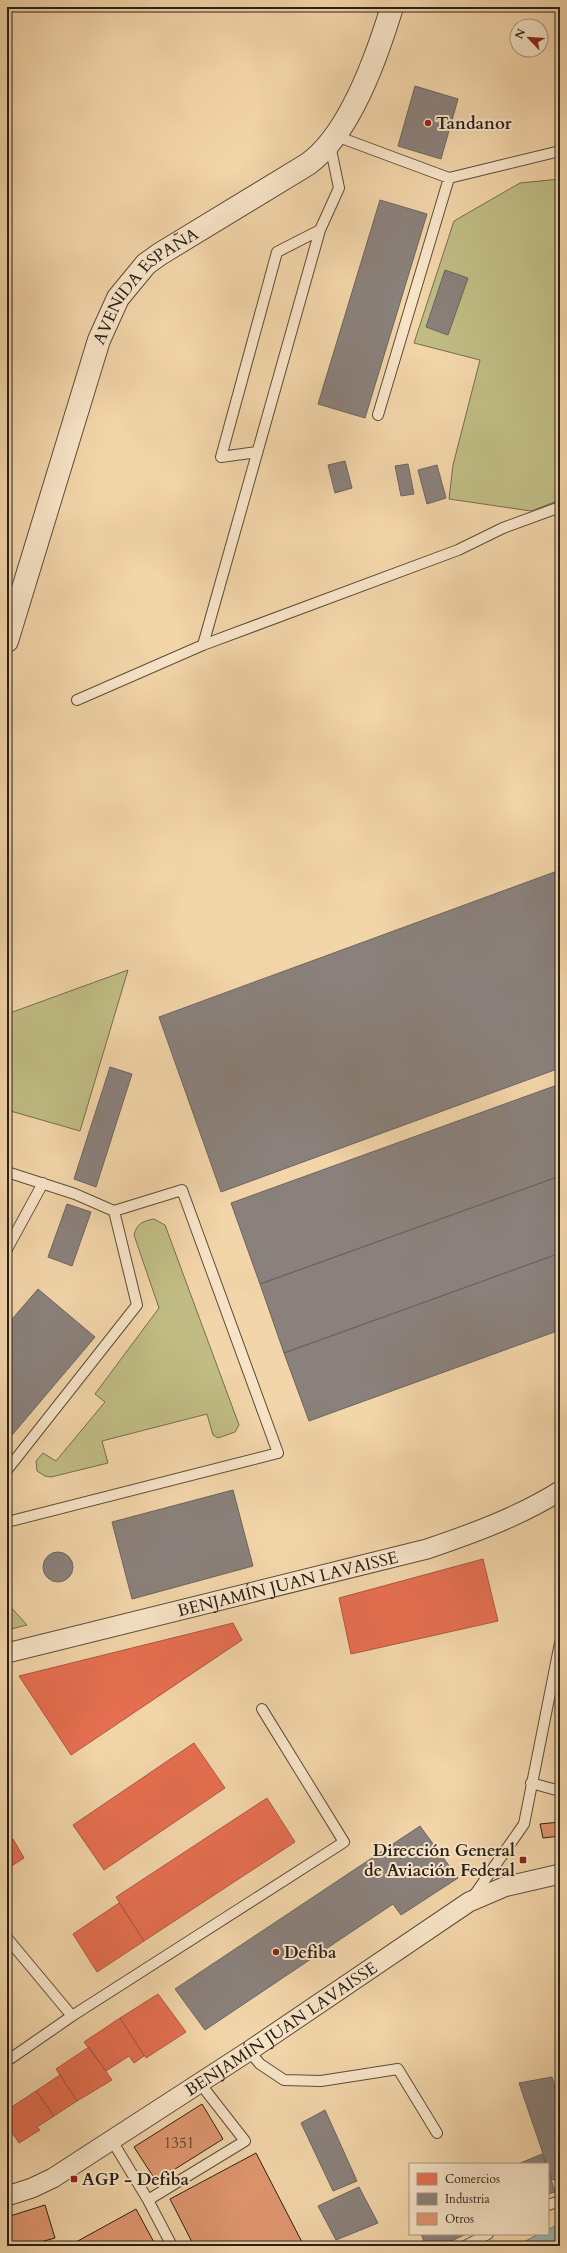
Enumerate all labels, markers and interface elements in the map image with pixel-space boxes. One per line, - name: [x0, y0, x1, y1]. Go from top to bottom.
- north arrow: [509, 18, 549, 58]
- text: N: [512, 26, 529, 41]
- place label: Tandanor: [436, 112, 512, 135]
- marker: Tandanor: [423, 118, 433, 128]
- street label: AVENIDA ESPAÑA: [87, 221, 203, 348]
- street label: BENJAMÍN JUAN LAVAISSE: [175, 1545, 400, 1622]
- place label: Dirección General de Aviación Federal: [364, 1839, 515, 1882]
- marker: Dirección General de Aviación Federal: [518, 1855, 528, 1865]
- place label: Defiba: [284, 1941, 337, 1964]
- marker: Defiba: [271, 1947, 281, 1957]
- street label: BENJAMÍN JUAN LAVAISSE: [180, 1956, 382, 2101]
- house number: 1351: [164, 2133, 194, 2153]
- legend: [409, 2163, 549, 2235]
- place label: AGP - Defiba: [82, 2168, 190, 2191]
- text: Comercios: [445, 2171, 500, 2187]
- marker: AGP - Defiba: [69, 2174, 79, 2184]
- text: Industria: [445, 2191, 490, 2207]
- text: Otros: [445, 2211, 474, 2227]

